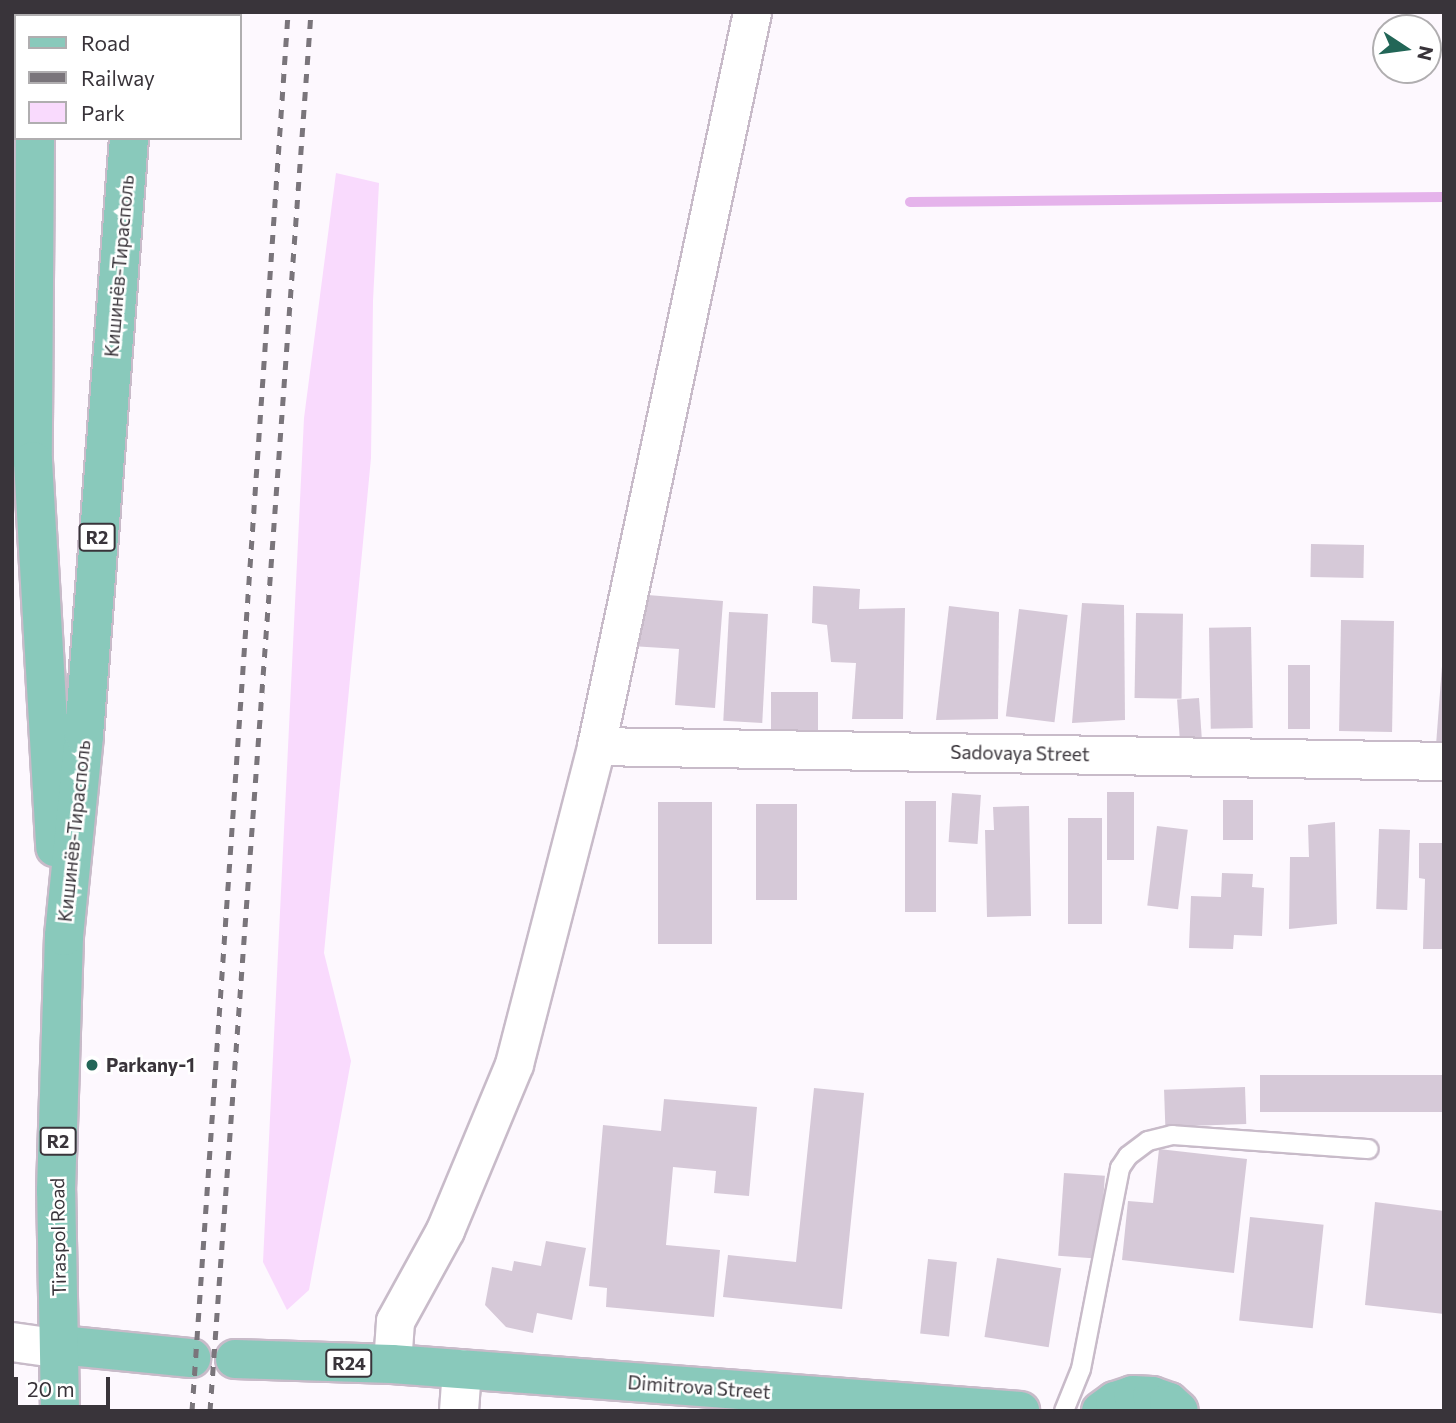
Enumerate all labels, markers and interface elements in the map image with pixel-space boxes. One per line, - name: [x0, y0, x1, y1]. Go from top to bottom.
- legend: [14, 14, 242, 140]
- north arrow: [1372, 14, 1442, 84]
- text: Road: [81, 30, 130, 55]
- text: N: [1413, 44, 1439, 63]
- text: Railway: [81, 65, 155, 90]
- text: Park: [81, 100, 125, 125]
- street label: Кишинёв-Тирасполь: [100, 174, 138, 358]
- road number: R2: [78, 522, 116, 552]
- street label: Кишинёв-Тирасполь: [53, 739, 95, 923]
- street label: Sadovaya Street: [950, 740, 1090, 766]
- place label: Parkany-1: [106, 1054, 195, 1076]
- marker: Parkany-1: [84, 1057, 100, 1073]
- road number: R2: [39, 1126, 77, 1156]
- street label: Tiraspol Road: [46, 1178, 70, 1296]
- road number: R24: [324, 1348, 374, 1378]
- scale bar: [18, 1364, 114, 1408]
- street label: Dimitrova Street: [627, 1371, 771, 1403]
- text: 20 m: [27, 1376, 75, 1401]

